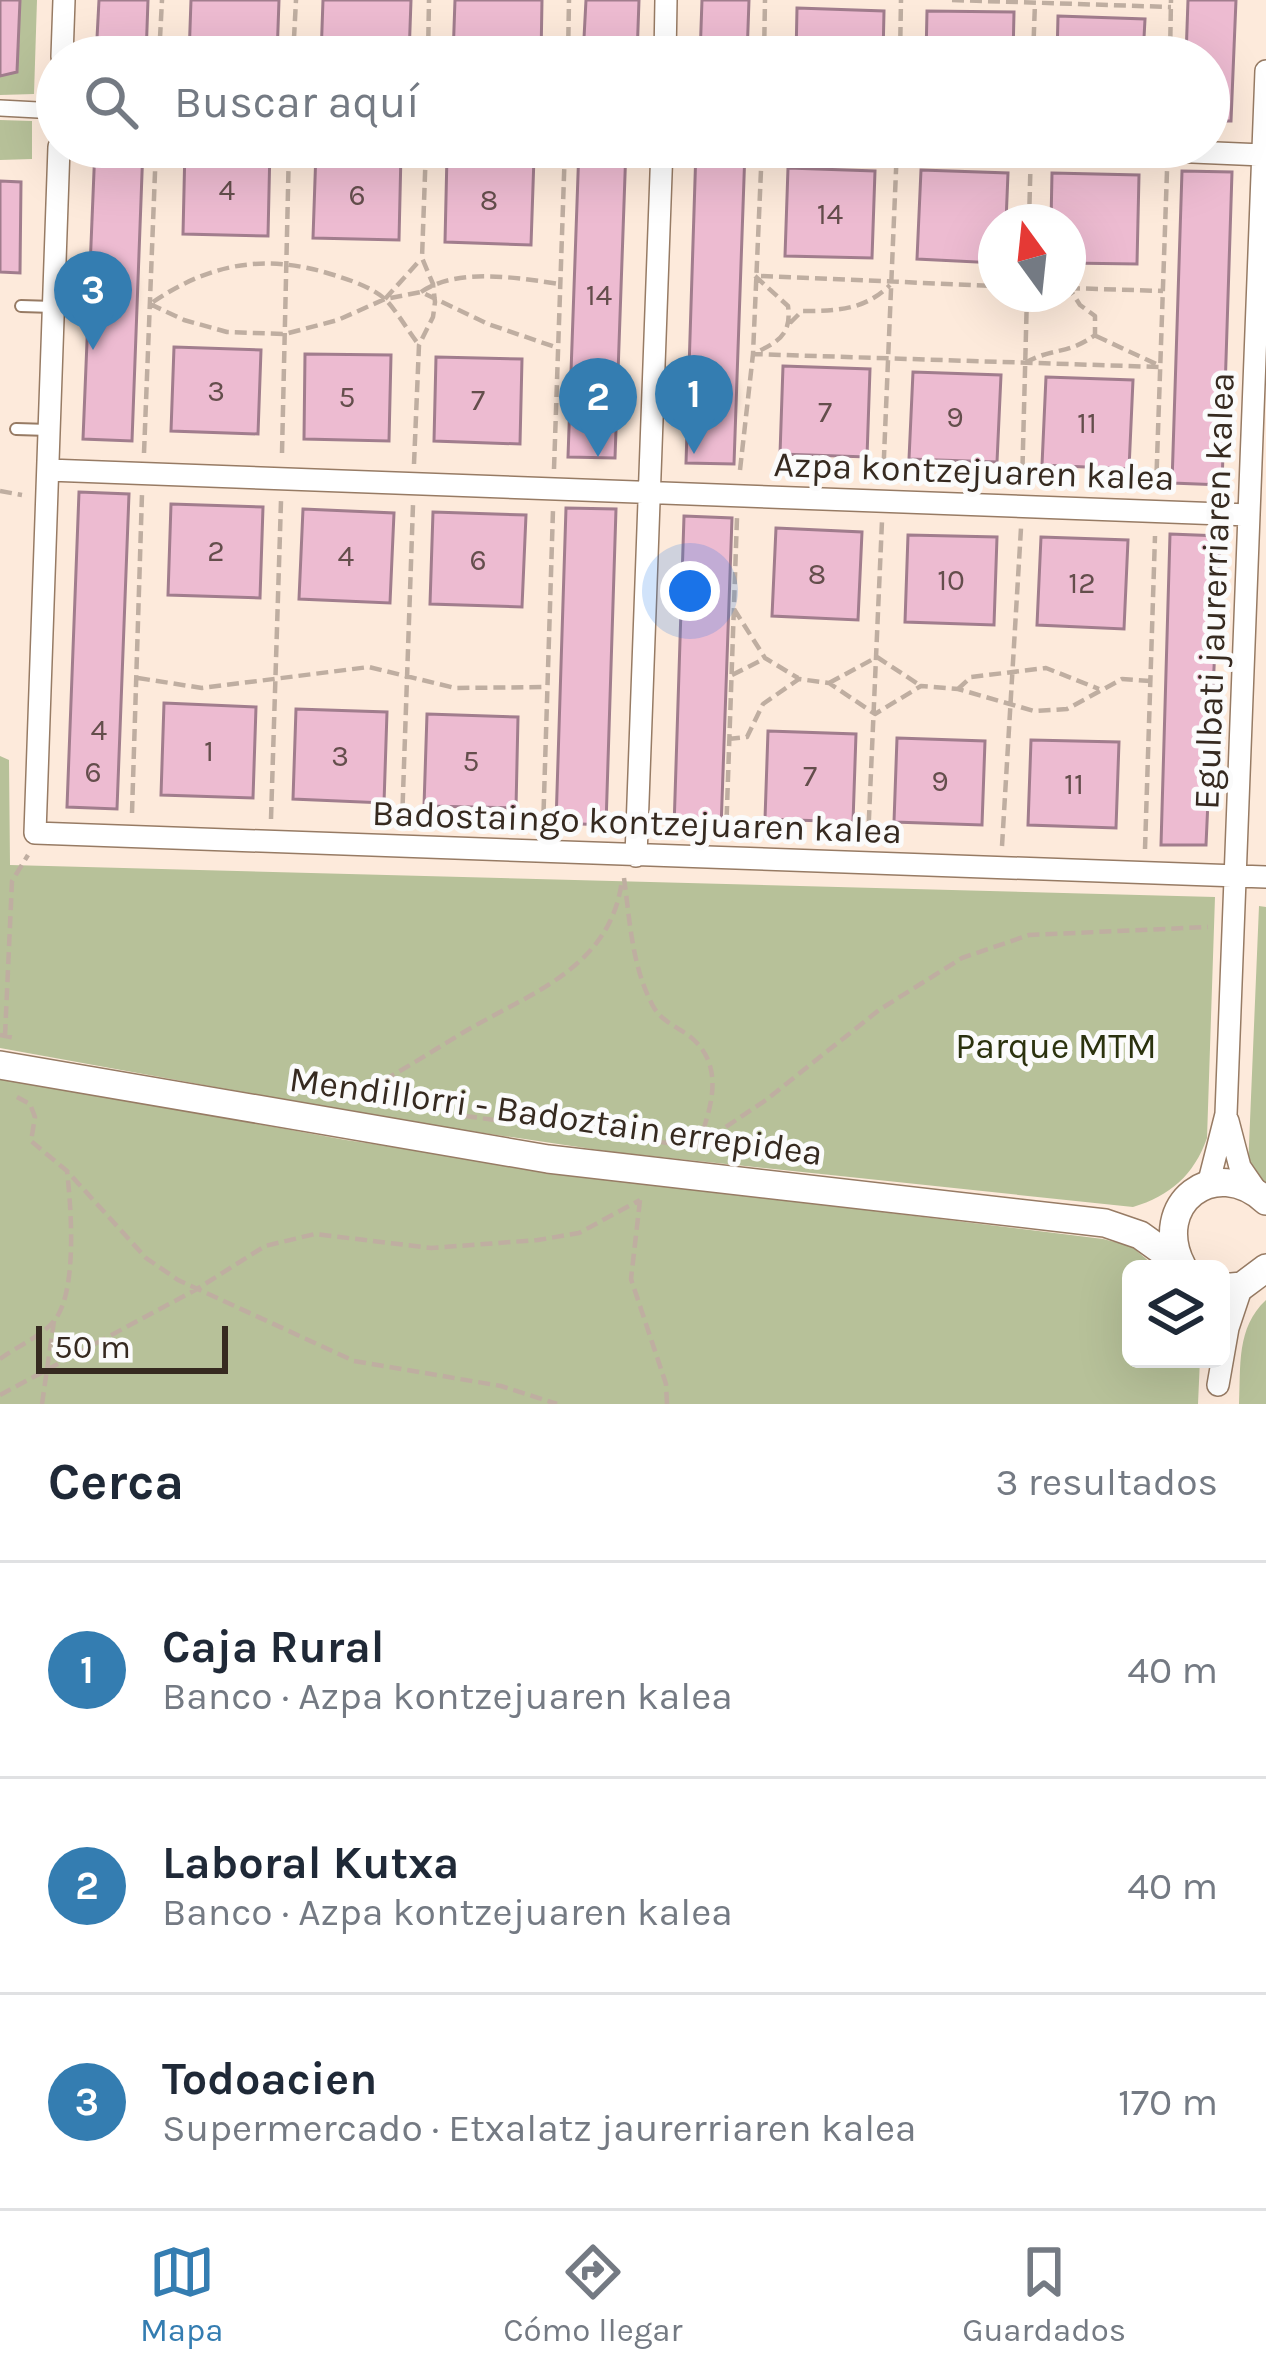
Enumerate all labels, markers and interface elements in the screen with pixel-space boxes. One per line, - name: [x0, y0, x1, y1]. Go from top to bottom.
- search box: [36, 36, 1230, 168]
- icon: search: [78, 69, 144, 135]
- text: Buscar aquí: [174, 76, 420, 128]
- house number: 4: [219, 172, 236, 208]
- house number: 6: [348, 177, 366, 213]
- house number: 8: [480, 182, 498, 218]
- house number: 14: [817, 196, 844, 232]
- north arrow: [978, 204, 1086, 312]
- pin: 3: [54, 251, 132, 350]
- house number: 14: [586, 277, 613, 313]
- pin: 1: [655, 355, 733, 454]
- pin: 2: [559, 358, 637, 457]
- street label: Egulbati jaurerriaren kalea: [1185, 372, 1243, 810]
- house number: 3: [207, 373, 225, 409]
- house number: 5: [339, 379, 355, 415]
- house number: 7: [471, 382, 485, 418]
- house number: 7: [818, 394, 832, 430]
- house number: 9: [946, 399, 964, 435]
- house number: 11: [1077, 405, 1097, 441]
- street label: Azpa kontzejuaren kalea: [773, 443, 1175, 499]
- house number: 2: [207, 533, 225, 569]
- house number: 4: [338, 538, 355, 574]
- house number: 6: [469, 542, 487, 578]
- house number: 8: [808, 556, 826, 592]
- your location: [660, 561, 720, 621]
- house number: 10: [937, 562, 965, 598]
- house number: 12: [1068, 565, 1096, 601]
- house number: 4: [91, 712, 108, 748]
- house number: 1: [204, 733, 214, 769]
- house number: 3: [331, 738, 349, 774]
- house number: 5: [463, 743, 479, 779]
- house number: 6: [84, 754, 102, 790]
- house number: 7: [803, 758, 817, 794]
- house number: 9: [931, 763, 949, 799]
- house number: 11: [1064, 766, 1084, 802]
- street label: Badostaingo kontzejuaren kalea: [371, 792, 903, 852]
- park label: Parque MTM: [955, 1025, 1157, 1067]
- street label: Mendillorri - Badoztain errepidea: [287, 1058, 825, 1174]
- map controls: [1122, 1260, 1230, 1368]
- button: layers: [1122, 1260, 1230, 1368]
- scale bar: [36, 1320, 228, 1373]
- text: 50 m: [54, 1328, 131, 1366]
- text: Cerca: [48, 1452, 184, 1512]
- text: 3 resultados: [996, 1459, 1218, 1505]
- text: Caja Rural: [162, 1621, 384, 1673]
- text: 1: [80, 1647, 94, 1693]
- text: 40 m: [1127, 1647, 1218, 1693]
- text: Banco · Azpa kontzejuaren kalea: [162, 1673, 733, 1719]
- text: Laboral Kutxa: [162, 1837, 459, 1889]
- text: 2: [75, 1863, 99, 1909]
- text: 40 m: [1127, 1863, 1218, 1909]
- text: Banco · Azpa kontzejuaren kalea: [162, 1889, 733, 1935]
- text: Todoacien: [162, 2053, 377, 2105]
- text: 3: [75, 2079, 99, 2125]
- text: 170 m: [1118, 2079, 1218, 2125]
- text: Supermercado · Etxalatz jaurerriaren kalea: [162, 2105, 917, 2151]
- tab: Mapa: [140, 2239, 223, 2349]
- tab: Cómo llegar: [503, 2239, 682, 2349]
- tab: Guardados: [962, 2239, 1126, 2349]

